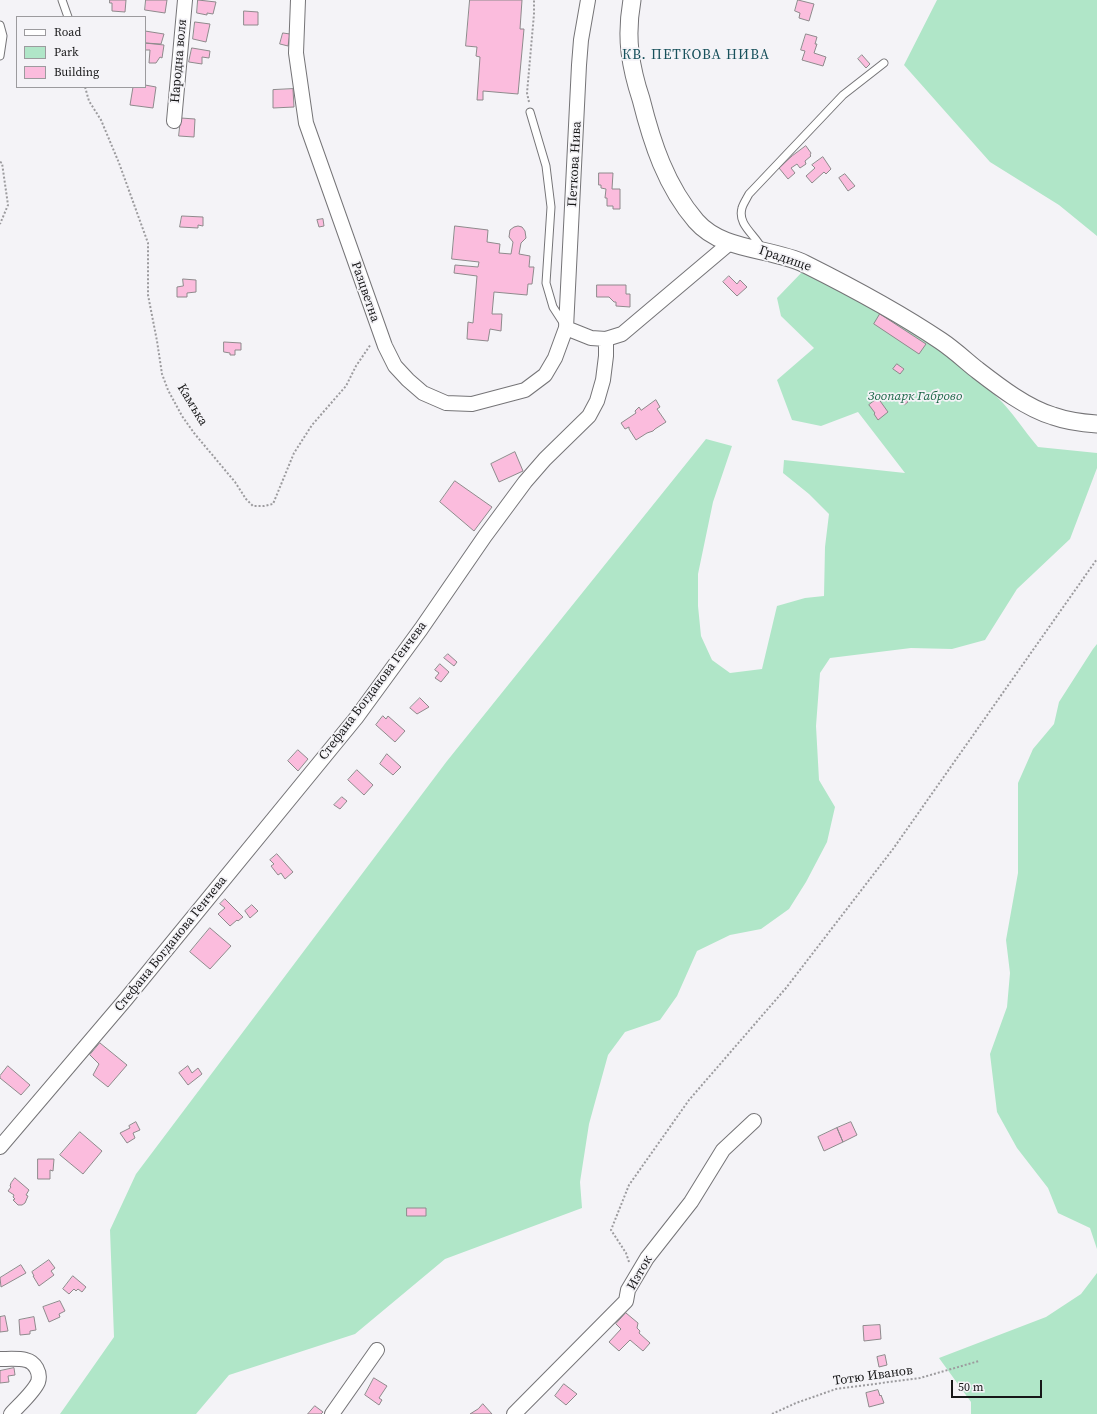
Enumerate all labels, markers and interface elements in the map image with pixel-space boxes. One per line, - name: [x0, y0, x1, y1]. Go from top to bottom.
- legend: [16, 16, 146, 88]
- street label: Народна воля: [168, 18, 190, 104]
- text: Road: [54, 24, 81, 40]
- text: Park: [54, 44, 79, 60]
- district label: КВ. ПЕТКОВА НИВА: [622, 47, 770, 63]
- text: Building: [54, 64, 99, 80]
- street label: Петкова Нива: [565, 121, 585, 207]
- street label: Градище: [757, 243, 813, 275]
- street label: Разцветна: [347, 260, 383, 324]
- street label: Камъка: [173, 381, 211, 429]
- park label: Зоопарк Габрово: [868, 389, 962, 405]
- street label: Стефана Богданова Генчева: [316, 619, 430, 763]
- street label: Стефана Богданова Генчева: [112, 873, 230, 1015]
- street label: Изток: [624, 1253, 656, 1293]
- street label: Тотю Иванов: [832, 1363, 914, 1389]
- scale bar: [953, 1372, 1044, 1398]
- text: 50 m: [958, 1379, 984, 1395]

